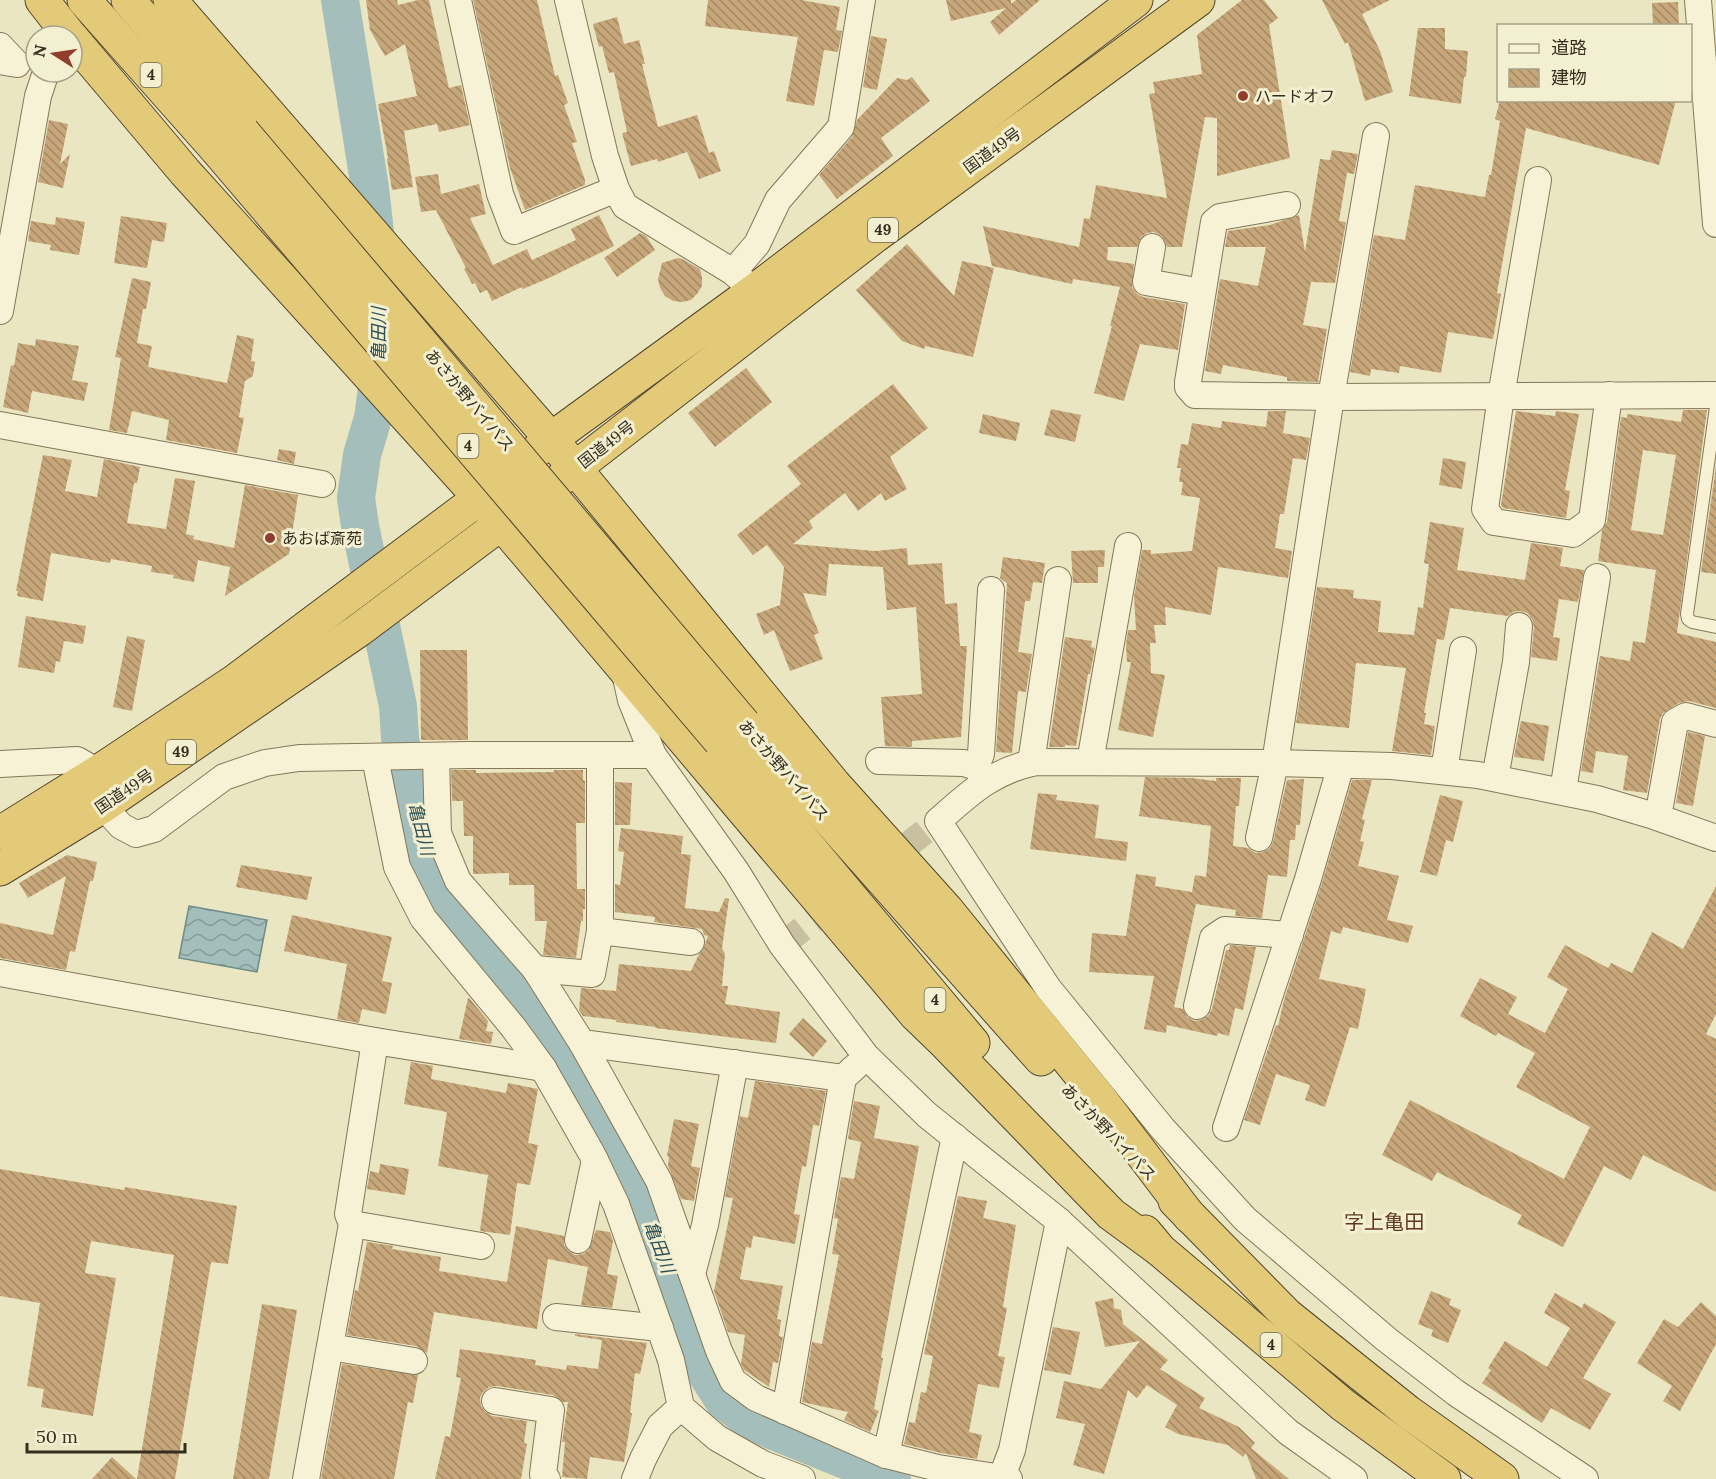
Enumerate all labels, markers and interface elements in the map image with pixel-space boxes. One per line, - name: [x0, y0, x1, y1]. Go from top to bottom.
- north arrow: [24, 24, 84, 84]
- legend: [1497, 24, 1692, 102]
- text: 道路: [1551, 36, 1587, 59]
- text: N: [28, 43, 50, 59]
- road number: 4: [140, 63, 162, 87]
- text: 建物: [1551, 66, 1587, 89]
- place label: ハードオフ: [1255, 86, 1335, 106]
- marker: ハードオフ: [1236, 89, 1250, 103]
- street label: 国道49号: [959, 123, 1025, 177]
- road number: 49: [868, 218, 898, 242]
- water label: 亀田川: [367, 305, 390, 361]
- street label: あさか野バイパス: [421, 345, 519, 455]
- street label: 国道49号: [574, 416, 638, 472]
- road number: 4: [458, 434, 478, 458]
- place label: あおば斎苑: [282, 528, 362, 548]
- marker: あおば斎苑: [263, 531, 277, 545]
- street label: あさか野バイパス: [735, 715, 833, 825]
- road number: 49: [166, 740, 196, 764]
- street label: 国道49号: [91, 764, 157, 818]
- water label: 亀田川: [403, 800, 440, 860]
- road number: 4: [924, 988, 946, 1012]
- street label: あさか野バイパス: [1057, 1079, 1161, 1185]
- district label: 字上亀田: [1344, 1209, 1424, 1234]
- water label: 亀田川: [639, 1217, 681, 1278]
- road number: 4: [1260, 1333, 1282, 1357]
- scale bar: [27, 1416, 184, 1454]
- text: 50 m: [36, 1425, 78, 1448]

